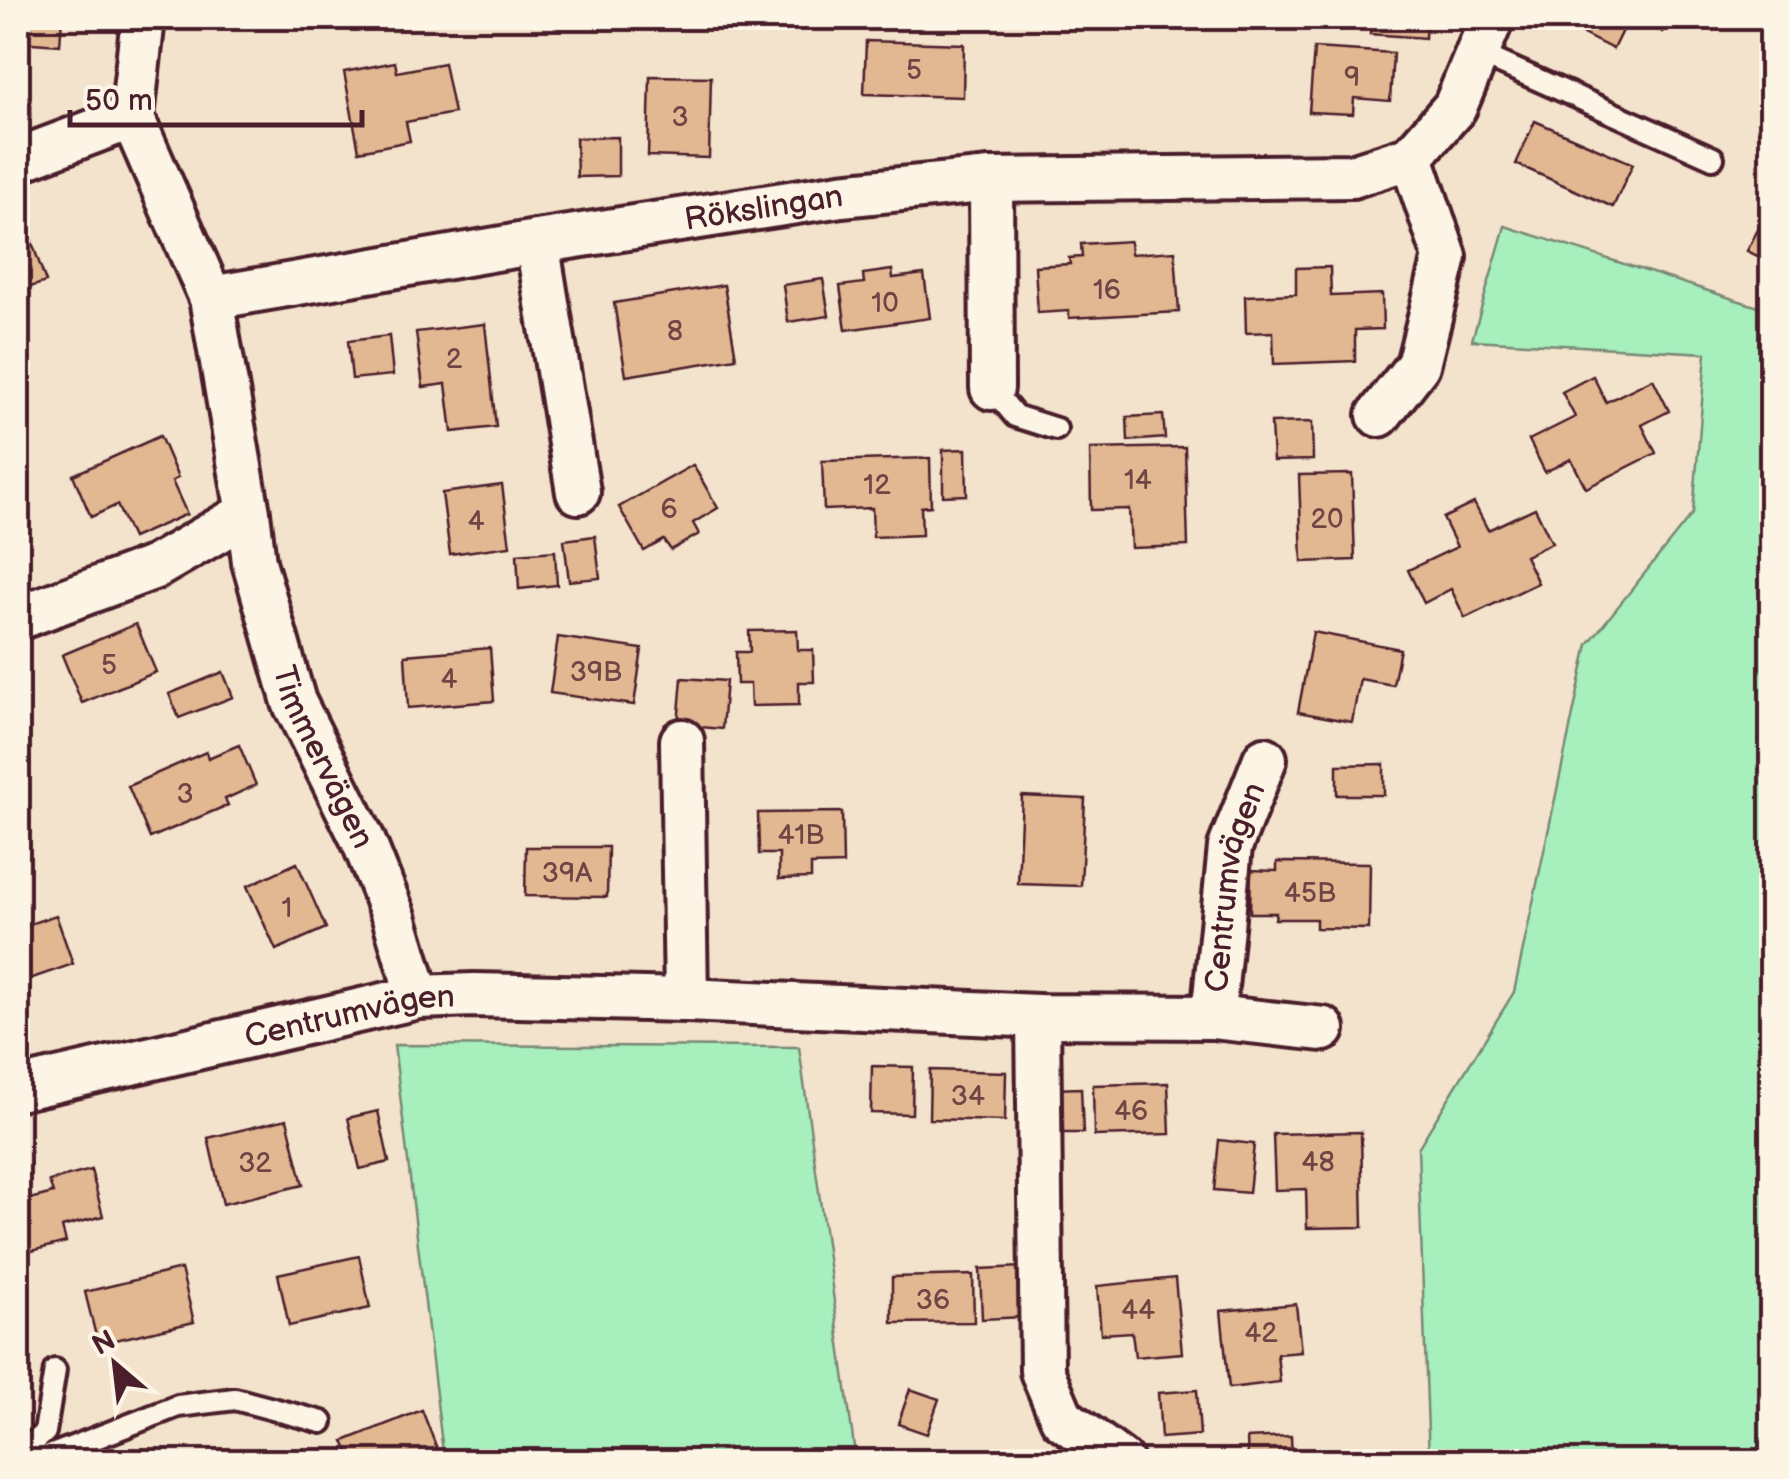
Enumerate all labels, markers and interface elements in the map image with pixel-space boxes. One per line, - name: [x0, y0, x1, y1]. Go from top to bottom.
- house number: 5: [906, 54, 922, 87]
- house number: 9: [1344, 61, 1360, 94]
- scale bar: [70, 65, 362, 127]
- text: 50 m: [85, 83, 153, 119]
- house number: 3: [671, 101, 689, 134]
- street label: Rökslingan: [682, 177, 846, 240]
- house number: 16: [1093, 274, 1121, 307]
- house number: 10: [871, 287, 899, 320]
- house number: 8: [667, 315, 683, 348]
- house number: 2: [446, 343, 463, 376]
- house number: 14: [1124, 464, 1152, 497]
- house number: 12: [863, 469, 891, 502]
- house number: 6: [660, 493, 678, 526]
- house number: 20: [1311, 503, 1343, 536]
- house number: 4: [467, 505, 485, 538]
- house number: 5: [101, 649, 117, 682]
- house number: 39B: [570, 656, 622, 689]
- street label: Timmervägen: [264, 661, 382, 855]
- house number: 4: [440, 663, 458, 696]
- street label: Centrumvägen: [1198, 777, 1275, 994]
- house number: 3: [176, 778, 194, 811]
- house number: 41B: [777, 819, 825, 852]
- house number: 39A: [542, 857, 593, 890]
- house number: 45B: [1284, 877, 1336, 910]
- house number: 1: [282, 892, 292, 925]
- street label: Centrumvägen: [241, 978, 455, 1057]
- house number: 34: [951, 1080, 985, 1113]
- house number: 46: [1114, 1095, 1148, 1128]
- house number: 48: [1301, 1146, 1335, 1179]
- house number: 32: [238, 1147, 272, 1180]
- house number: 36: [916, 1284, 950, 1317]
- house number: 44: [1121, 1294, 1155, 1327]
- north arrow: [65, 1314, 165, 1414]
- house number: 42: [1244, 1317, 1278, 1350]
- text: N: [87, 1324, 121, 1363]

